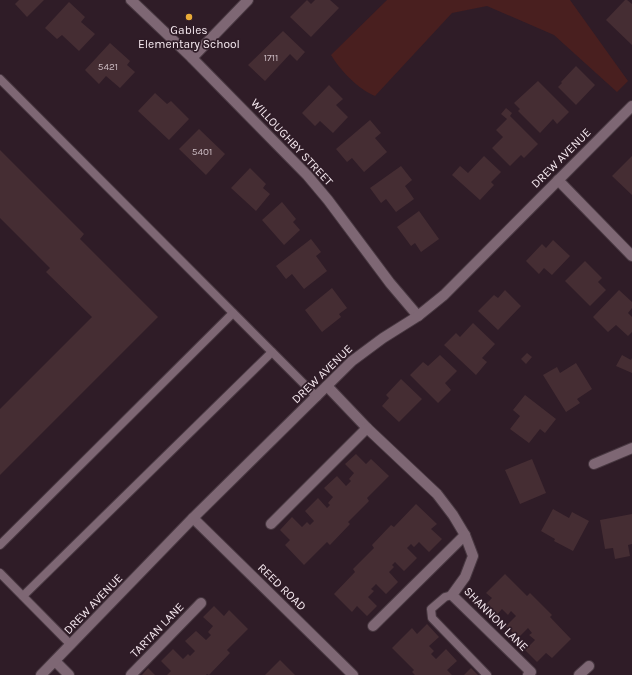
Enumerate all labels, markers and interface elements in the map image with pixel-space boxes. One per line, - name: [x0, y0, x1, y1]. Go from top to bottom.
- marker: Gables Elementary School: [184, 12, 194, 22]
- place label: Gables Elementary School: [138, 23, 240, 51]
- house number: 1711: [264, 52, 278, 64]
- house number: 5421: [98, 61, 118, 73]
- street label: WILLOUGHBY STREET: [248, 96, 336, 188]
- street label: DREW AVENUE: [528, 125, 594, 191]
- house number: 5401: [192, 146, 212, 158]
- street label: DREW AVENUE: [289, 342, 355, 406]
- street label: REED ROAD: [255, 561, 309, 613]
- street label: DREW AVENUE: [61, 571, 125, 637]
- street label: SHANNON LANE: [461, 584, 531, 654]
- street label: TARTAN LANE: [127, 600, 187, 660]

